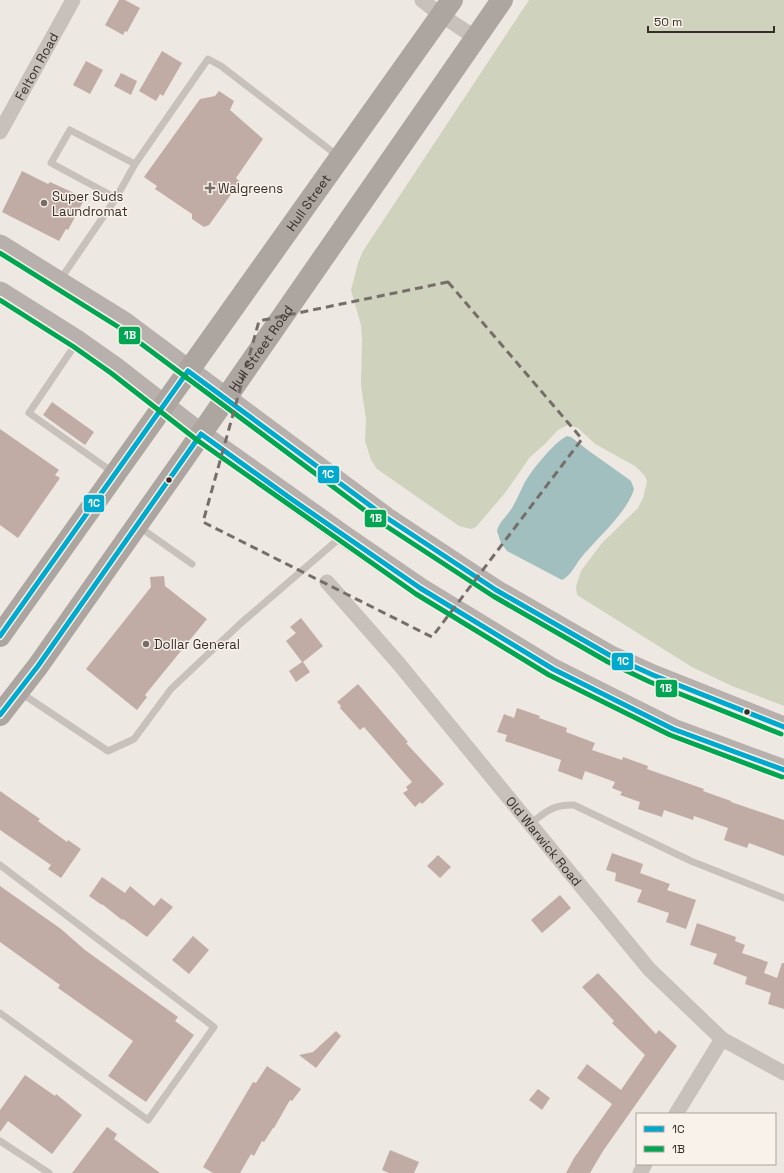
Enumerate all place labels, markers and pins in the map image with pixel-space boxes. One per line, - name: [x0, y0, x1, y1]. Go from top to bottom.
- place label: Walgreens: [218, 180, 283, 197]
- marker: Walgreens: [205, 183, 215, 193]
- place label: Super Suds Laundromat: [52, 188, 128, 220]
- marker: Super Suds Laundromat: [39, 198, 49, 208]
- unlabelled marker: [164, 475, 174, 485]
- place label: Dollar General: [154, 636, 240, 653]
- marker: Dollar General: [141, 639, 151, 649]
- unlabelled marker: [742, 707, 752, 717]

